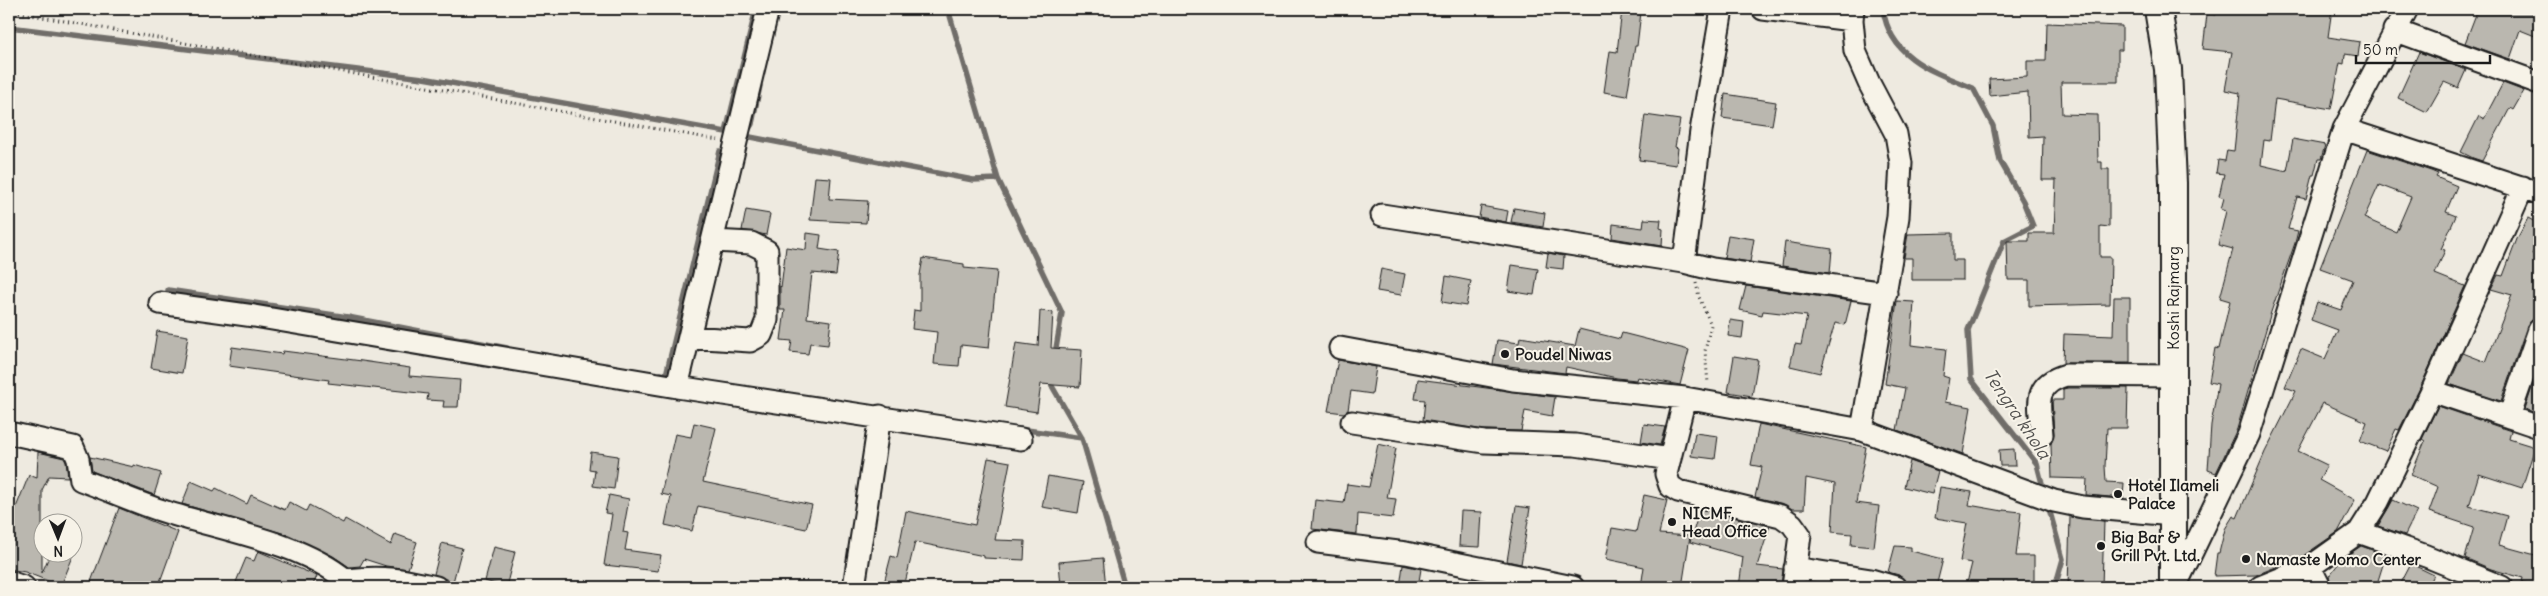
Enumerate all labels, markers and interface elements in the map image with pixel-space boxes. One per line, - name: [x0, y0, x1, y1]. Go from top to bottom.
- scale bar: [2356, 32, 2489, 64]
- text: 50 m: [2363, 40, 2398, 59]
- street label: Koshi Rajmarg: [2163, 246, 2183, 350]
- place label: Poudel Niwas: [1515, 344, 1611, 364]
- marker: Poudel Niwas: [1499, 348, 1511, 360]
- water label: Tengra khola: [1979, 364, 2057, 465]
- place label: Hotel Ilameli Palace: [2128, 475, 2219, 513]
- marker: Hotel Ilameli Palace: [2112, 488, 2124, 500]
- place label: NICMF, Head Office: [1682, 503, 1768, 541]
- north arrow: [32, 514, 82, 564]
- marker: NICMF, Head Office: [1666, 516, 1678, 528]
- place label: Big Bar & Grill Pvt. Ltd.: [2111, 527, 2200, 565]
- marker: Big Bar & Grill Pvt. Ltd.: [2095, 540, 2107, 552]
- text: N: [53, 542, 63, 560]
- place label: Namaste Momo Center: [2256, 549, 2422, 569]
- marker: Namaste Momo Center: [2240, 553, 2252, 565]

